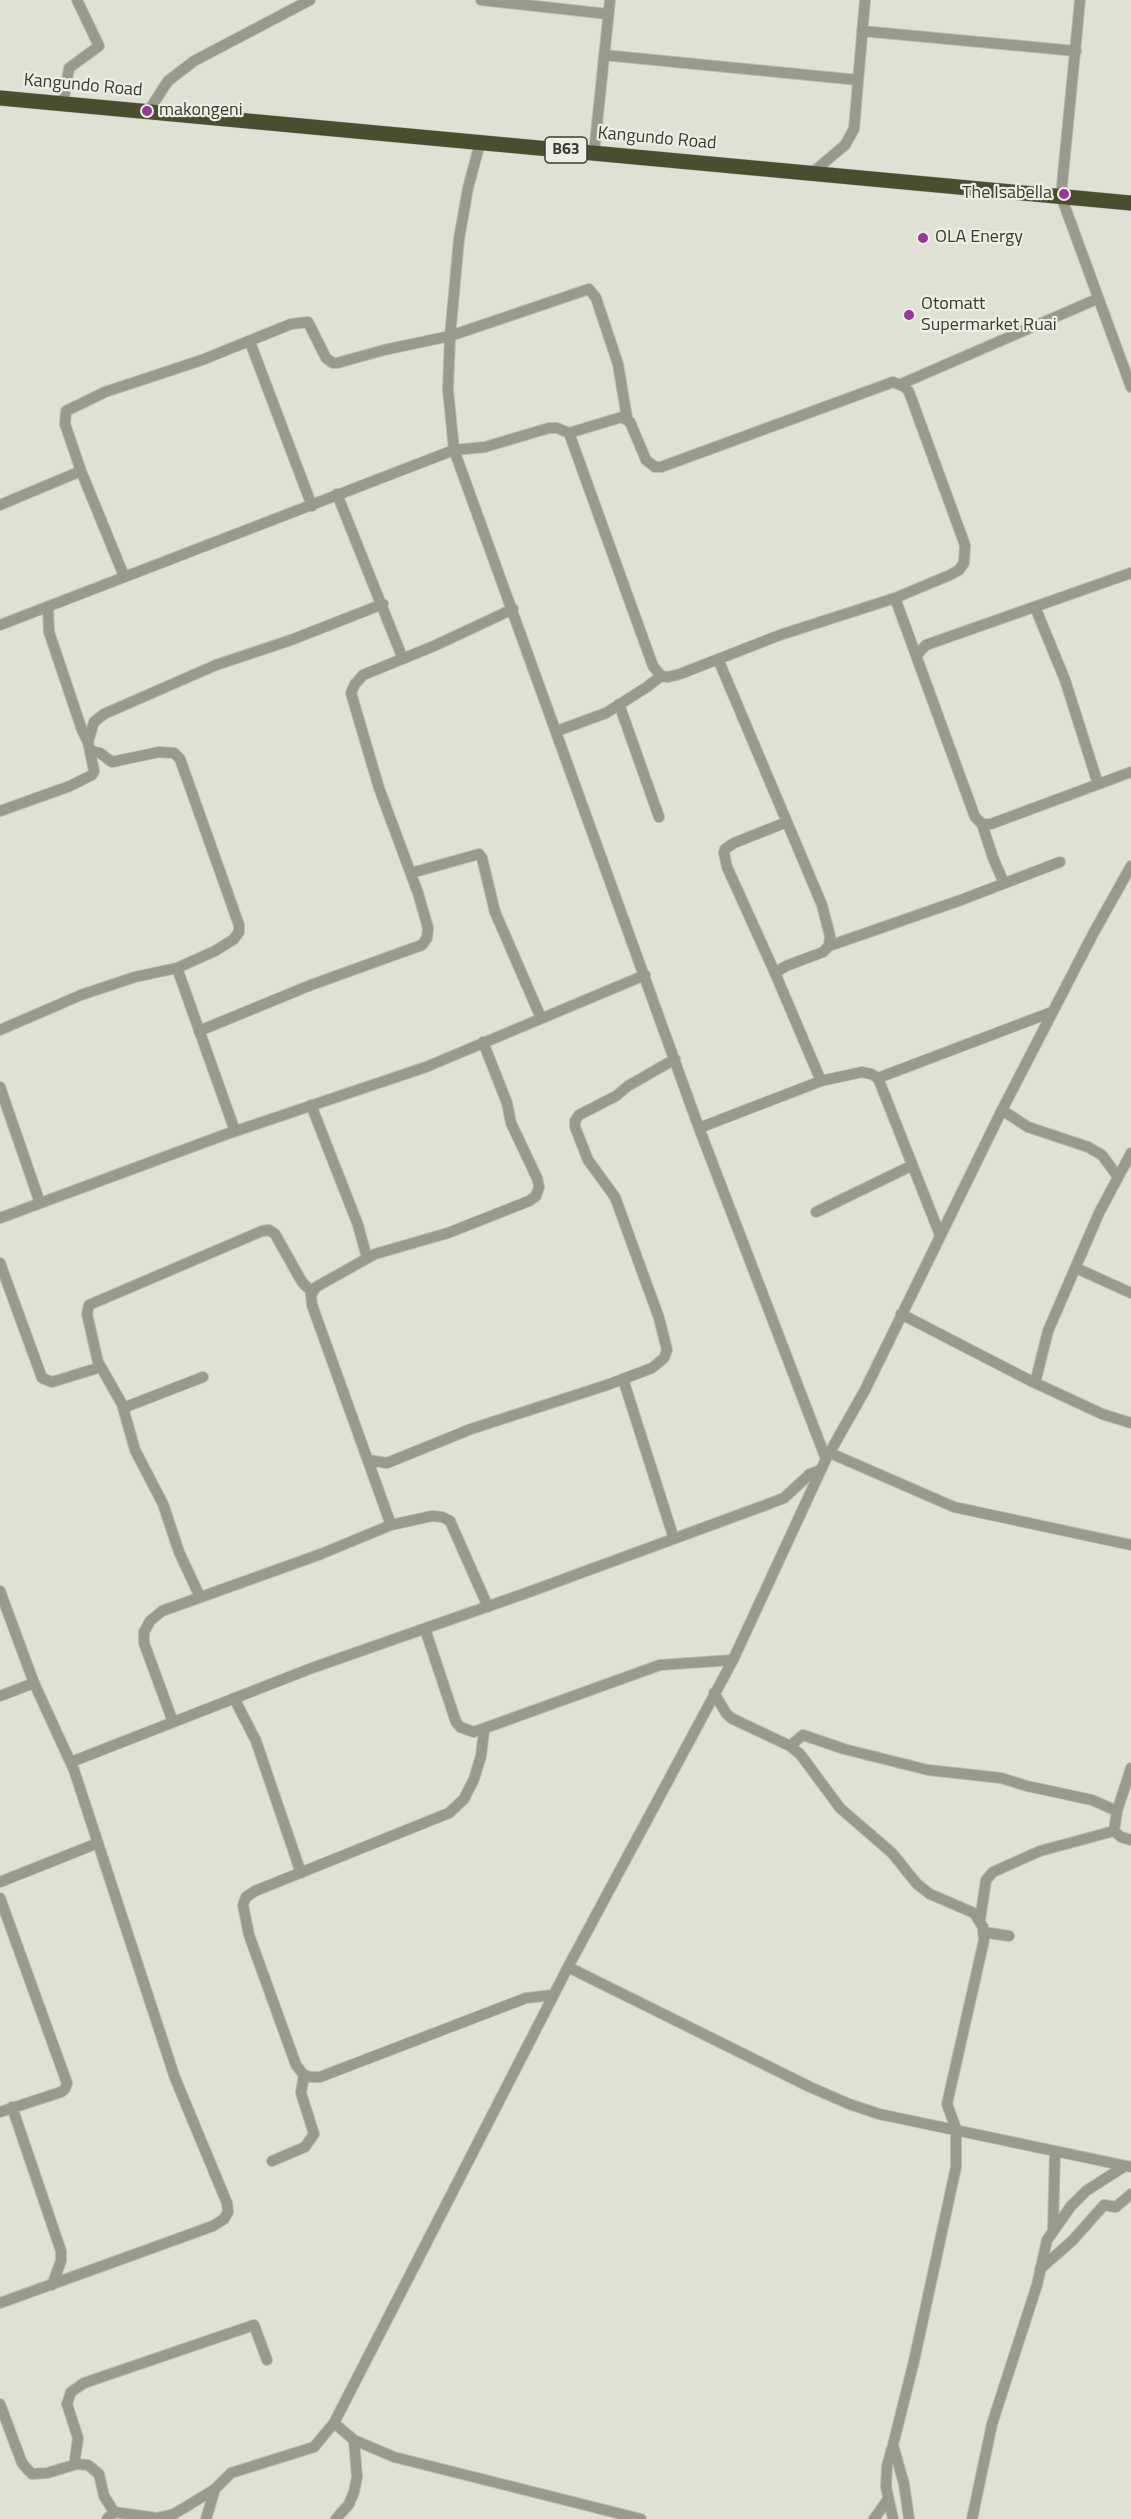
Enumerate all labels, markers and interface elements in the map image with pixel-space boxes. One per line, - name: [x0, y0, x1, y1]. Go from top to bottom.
- street label: Kangundo Road: [23, 70, 143, 102]
- place label: makongeni: [159, 100, 243, 122]
- marker: makongeni: [140, 104, 154, 118]
- street label: Kangundo Road: [597, 123, 717, 155]
- road number: B63: [545, 137, 587, 163]
- place label: The Isabella: [962, 183, 1052, 205]
- marker: The Isabella: [1057, 187, 1071, 201]
- place label: OLA Energy: [935, 227, 1023, 249]
- marker: OLA Energy: [916, 231, 930, 245]
- place label: Otomatt Supermarket Ruai: [921, 294, 1057, 336]
- marker: Otomatt Supermarket Ruai: [902, 308, 916, 322]

